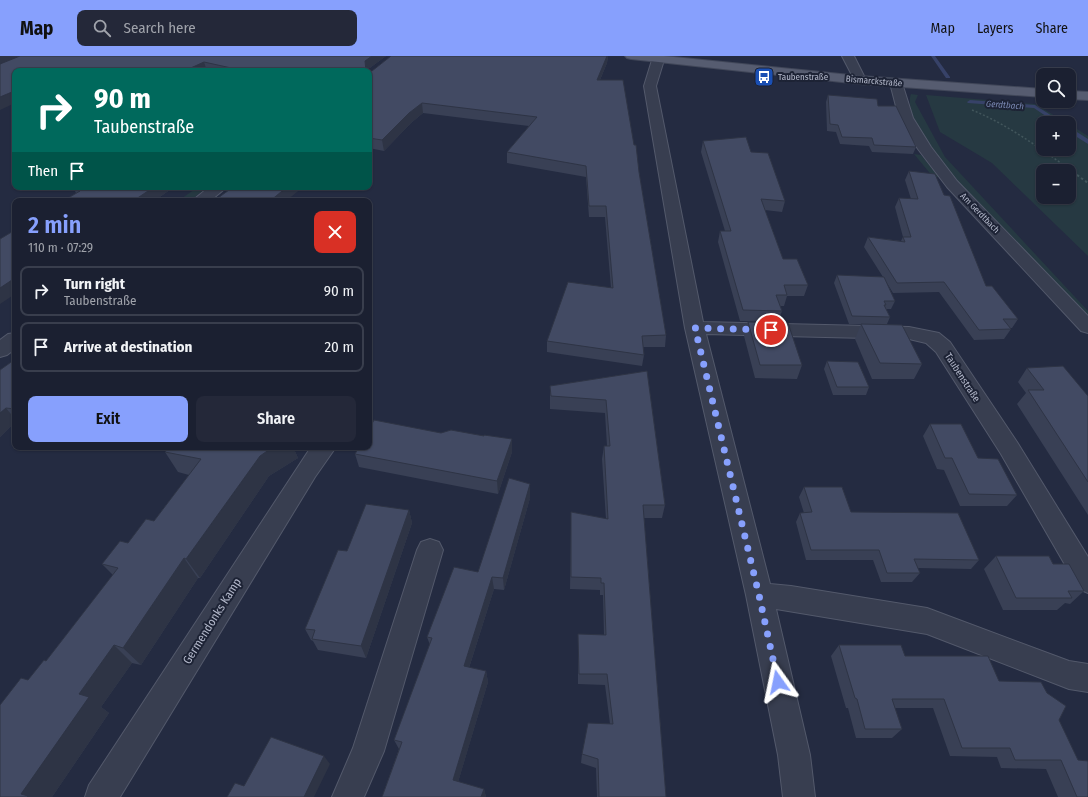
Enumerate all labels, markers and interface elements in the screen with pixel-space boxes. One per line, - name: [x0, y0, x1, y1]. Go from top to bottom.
- search box: [77, 10, 357, 46]
- text: Map: [20, 17, 53, 40]
- icon: search: [91, 17, 113, 39]
- text: Search here: [123, 19, 196, 37]
- text: Map: [931, 20, 955, 37]
- text: Layers: [977, 20, 1013, 37]
- text: Share: [1035, 20, 1068, 37]
- bus stop icon: Taubenstraße: [753, 66, 775, 88]
- map controls: [1036, 68, 1076, 204]
- button: search: [1036, 68, 1076, 108]
- place label: Taubenstraße: [778, 72, 829, 82]
- street label: Bismarckstraße: [845, 74, 903, 88]
- text: 90 m: [94, 82, 151, 115]
- icon: right: [28, 84, 80, 136]
- water label: Gerdtbach: [986, 99, 1025, 111]
- text: Taubenstraße: [94, 116, 194, 138]
- button: +: [1036, 116, 1076, 156]
- icon: arrive: [66, 160, 88, 182]
- text: Then: [28, 162, 58, 180]
- button: −: [1036, 164, 1076, 204]
- street label: Am Gerdtbach: [958, 191, 1002, 235]
- text: 2 min: [28, 211, 81, 239]
- button: close: [314, 211, 356, 253]
- text: 110 m · 07:29: [28, 240, 93, 255]
- text: Turn right: [64, 275, 125, 293]
- icon: right: [30, 280, 52, 302]
- text: 90 m: [324, 282, 354, 300]
- text: Taubenstraße: [64, 293, 136, 308]
- pin: [754, 313, 788, 347]
- icon: arrive: [760, 319, 782, 341]
- icon: arrive: [30, 336, 52, 358]
- text: Arrive at destination: [64, 338, 192, 356]
- text: 20 m: [325, 338, 354, 356]
- street label: Taubenstraße: [942, 351, 982, 404]
- button: Exit: [28, 396, 188, 442]
- button: Share: [196, 396, 356, 442]
- street label: Germendonks Kamp: [180, 575, 244, 667]
- position arrow: [757, 661, 799, 703]

